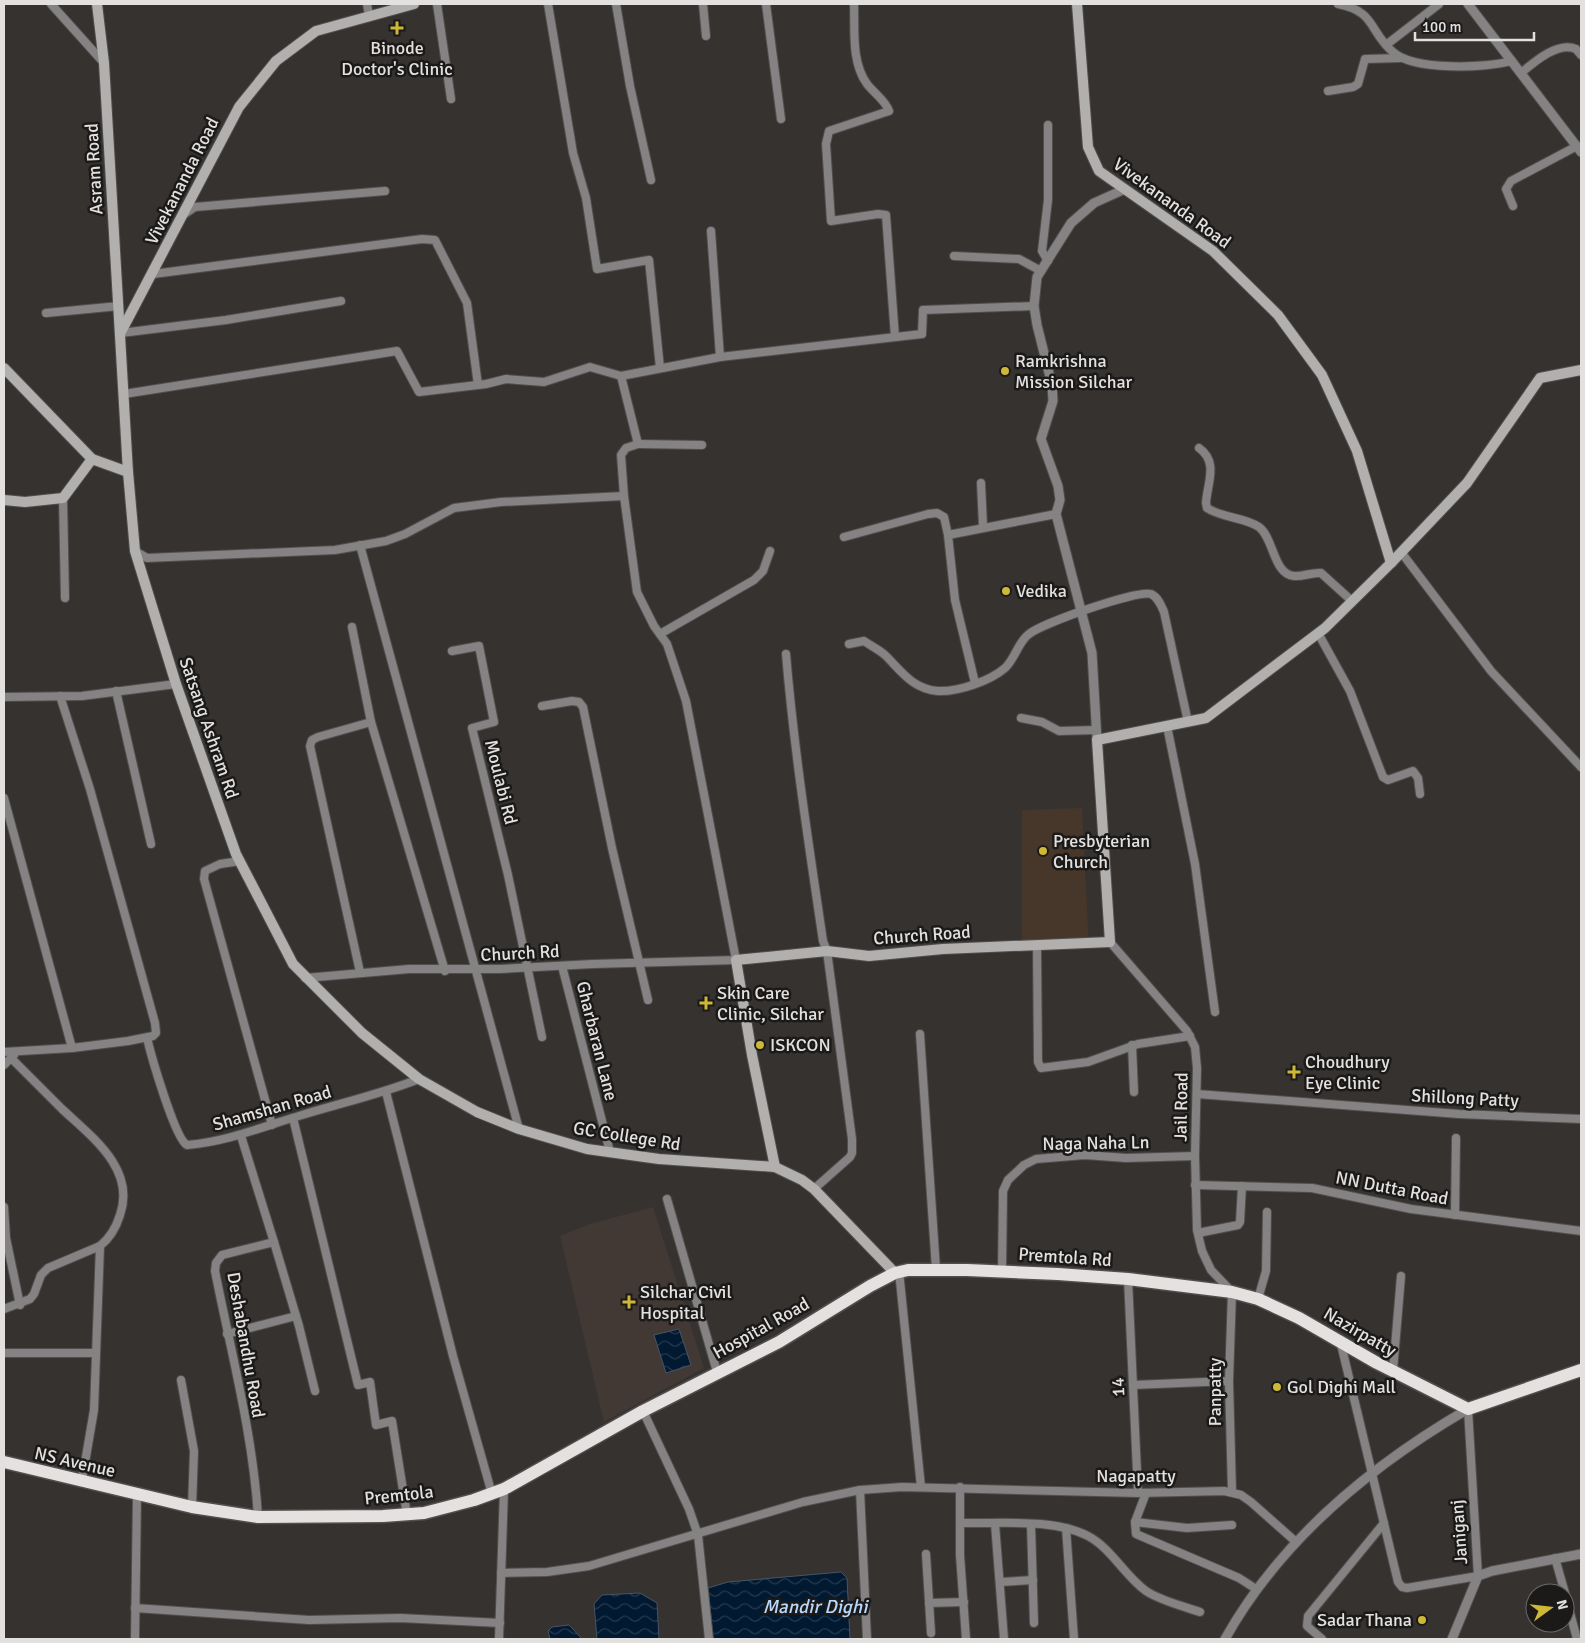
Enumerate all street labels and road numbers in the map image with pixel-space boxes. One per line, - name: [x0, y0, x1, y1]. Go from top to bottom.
- street label: Vivekananda Road: [140, 114, 224, 248]
- street label: Asram Road: [81, 123, 107, 215]
- street label: Vivekananda Road: [1109, 153, 1235, 253]
- street label: Satsang Ashram Rd: [174, 654, 244, 802]
- street label: Moulabi Rd: [480, 737, 522, 827]
- street label: Church Road: [873, 921, 971, 949]
- street label: Church Rd: [480, 940, 560, 966]
- street label: Gharbaran Lane: [572, 979, 622, 1103]
- street label: Jail Road: [1169, 1072, 1193, 1142]
- street label: Shamshan Road: [210, 1081, 334, 1135]
- street label: Shillong Patty: [1411, 1084, 1520, 1112]
- street label: GC College Rd: [572, 1117, 682, 1155]
- street label: Naga Naha Ln: [1042, 1131, 1150, 1155]
- street label: NN Dutta Road: [1334, 1166, 1450, 1210]
- street label: Premtola Rd: [1018, 1243, 1112, 1271]
- street label: Deshabandhu Road: [222, 1270, 270, 1420]
- street label: Hospital Road: [709, 1292, 813, 1364]
- street label: Nazirpatty: [1320, 1302, 1401, 1362]
- street label: Panpatty: [1204, 1357, 1226, 1426]
- street label: 14: [1106, 1376, 1129, 1397]
- street label: NS Avenue: [32, 1442, 118, 1482]
- street label: Nagapatty: [1096, 1465, 1176, 1487]
- street label: Premtola: [363, 1480, 435, 1510]
- street label: Janiganj: [1446, 1499, 1472, 1565]

